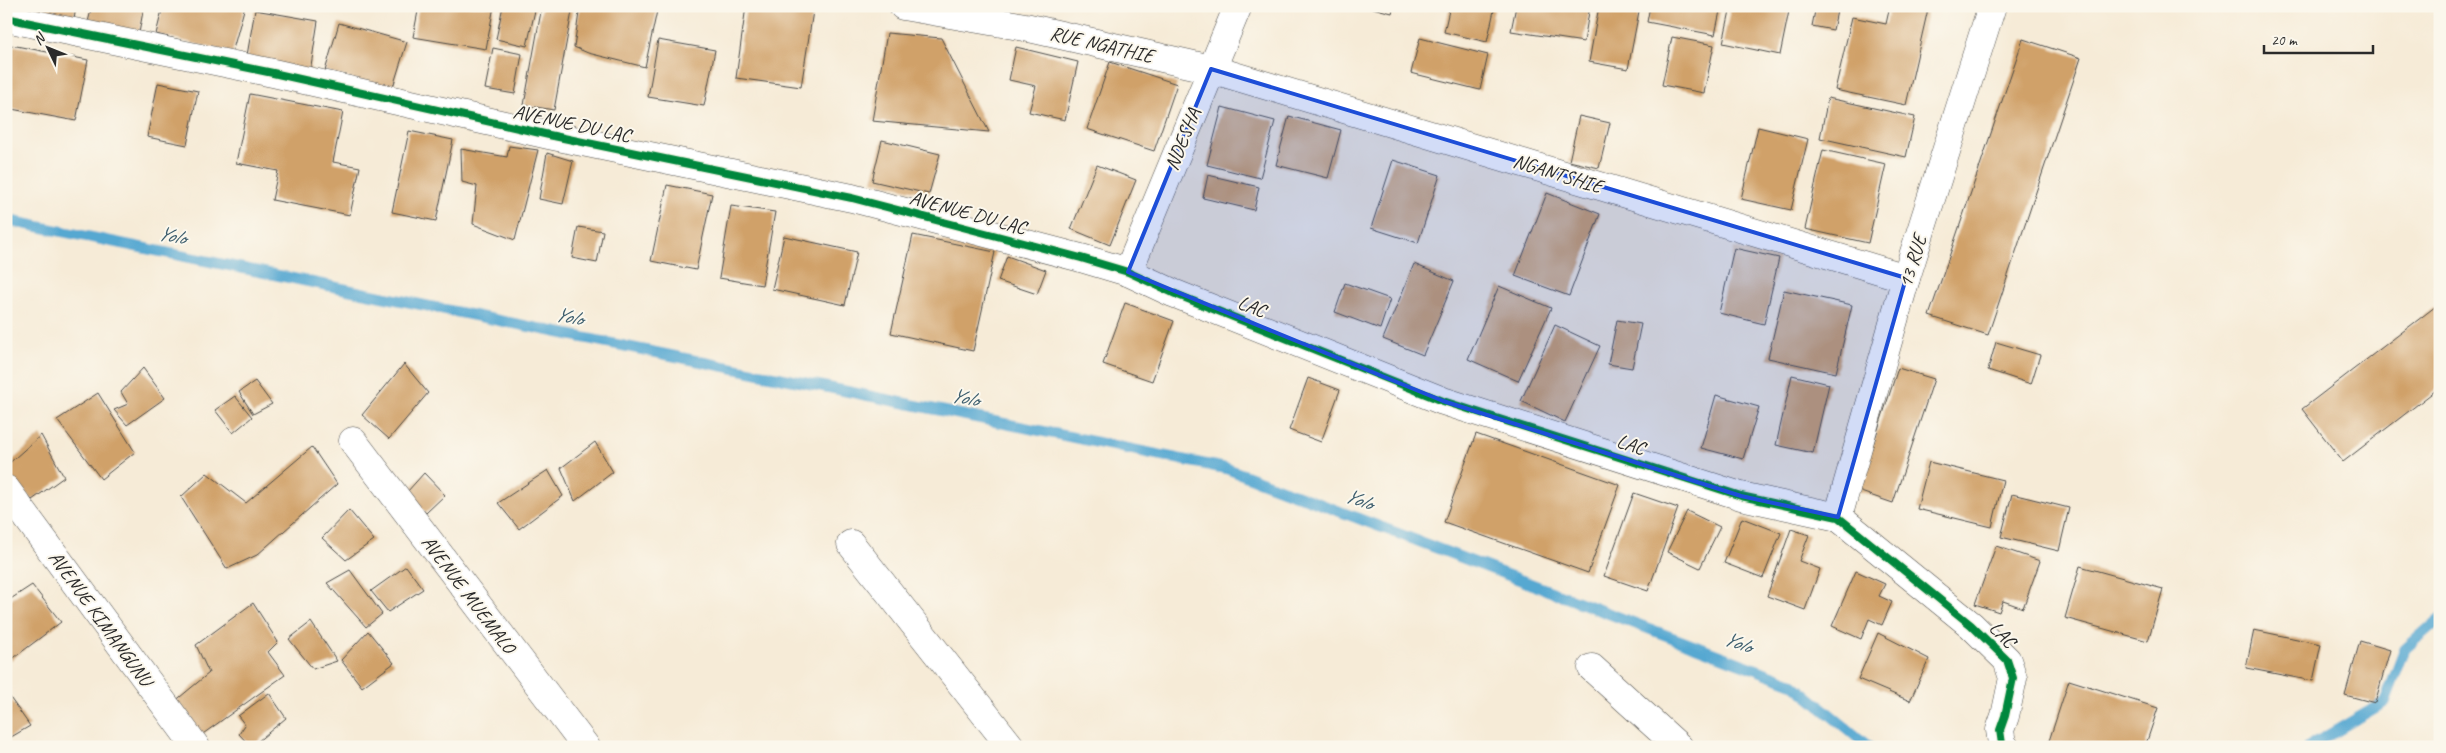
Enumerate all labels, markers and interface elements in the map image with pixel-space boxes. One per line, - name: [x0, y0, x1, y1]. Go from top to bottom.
- street label: RUE NGATHIE: [1048, 20, 1159, 69]
- north arrow: [22, 22, 72, 72]
- scale bar: [2264, 22, 2372, 54]
- text: N: [30, 29, 50, 48]
- text: 20 m: [2271, 31, 2298, 50]
- street label: AVENUE DU LAC: [511, 99, 635, 149]
- street label: NDESHA: [1159, 104, 1207, 174]
- street label: NGANTSHIE: [1510, 148, 1608, 200]
- street label: AVENUE DU LAC: [907, 185, 1031, 241]
- water label: Yolo: [156, 219, 192, 251]
- street label: 13 RUE: [1893, 229, 1933, 291]
- street label: LAC: [1234, 290, 1271, 324]
- water label: Yolo: [553, 300, 589, 332]
- water label: Yolo: [949, 381, 985, 413]
- street label: LAC: [1614, 428, 1650, 461]
- water label: Yolo: [1341, 482, 1380, 517]
- street label: AVENUE MUEMALO: [416, 530, 522, 660]
- street label: AVENUE KIMANGUNU: [43, 546, 160, 693]
- street label: LAC: [1984, 616, 2023, 655]
- water label: Yolo: [1720, 625, 1759, 660]

